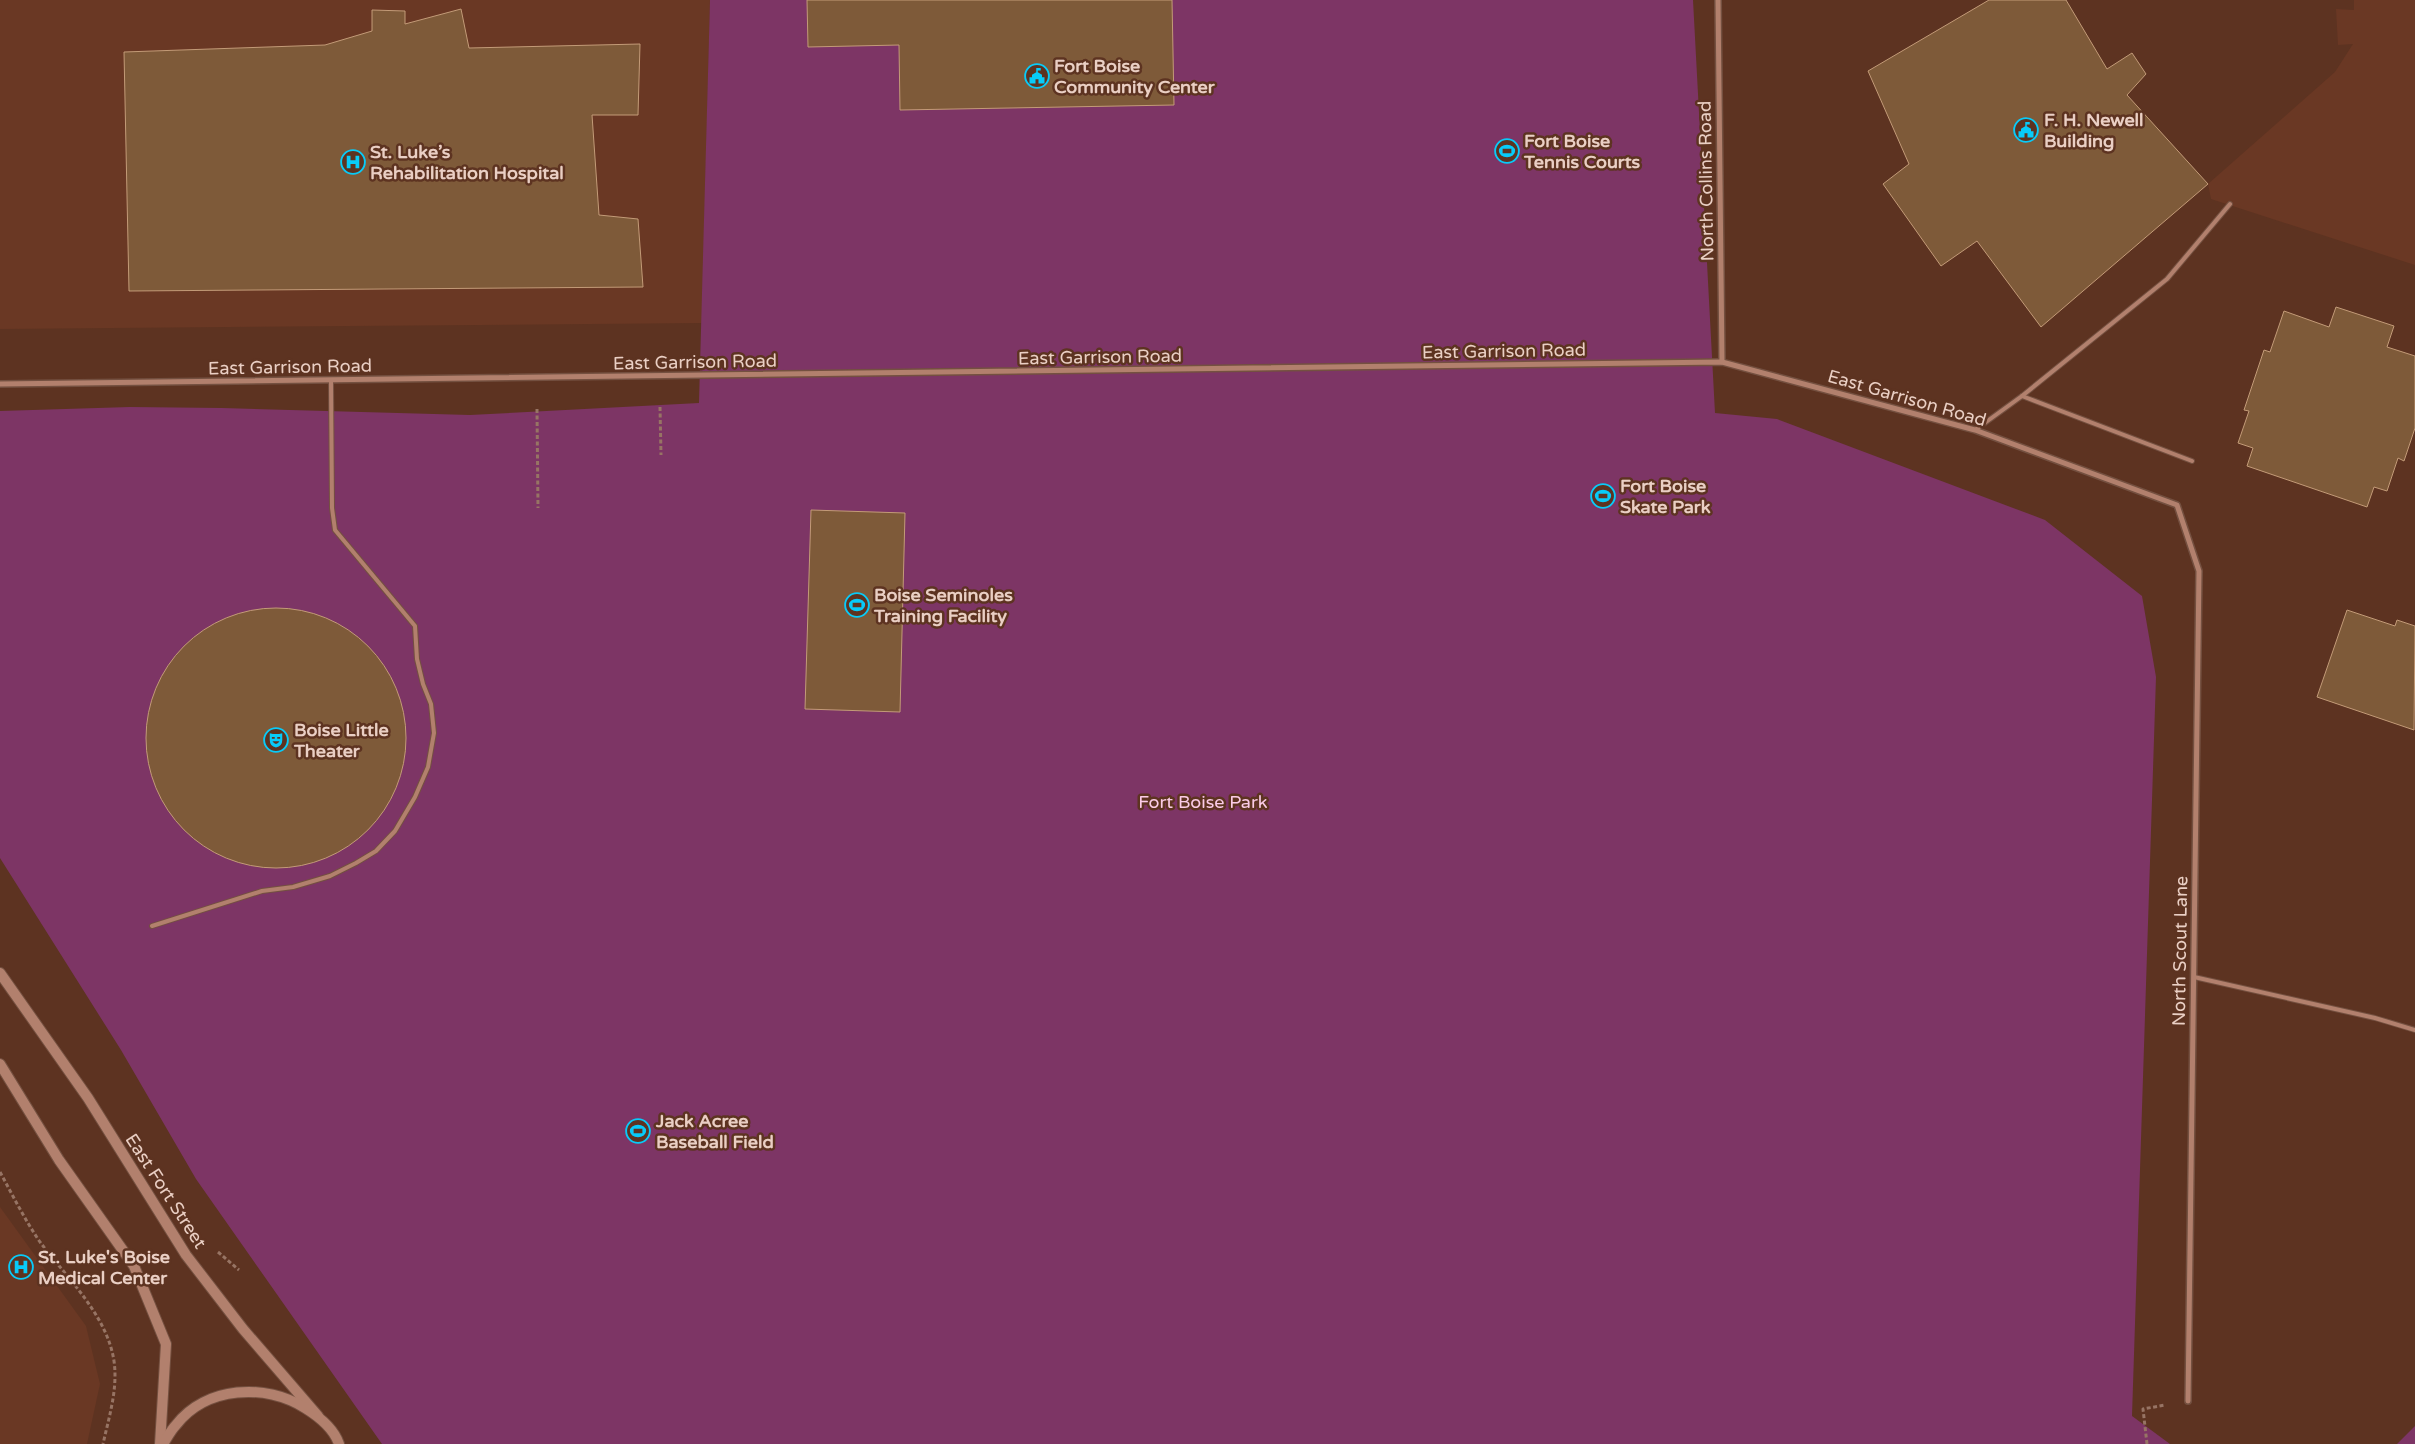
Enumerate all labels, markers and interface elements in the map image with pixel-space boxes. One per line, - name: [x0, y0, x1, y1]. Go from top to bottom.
- place label: Fort Boise Community Center: [1054, 55, 1216, 98]
- public building icon: Fort Boise Community Center: [1024, 63, 1050, 89]
- street label: North Collins Road: [1694, 100, 1718, 262]
- place label: F. H. Newell Building: [2044, 109, 2144, 152]
- public building icon: F. H. Newell Building: [2013, 117, 2039, 143]
- place label: Fort Boise Tennis Courts: [1523, 130, 1641, 173]
- sports icon: Fort Boise Tennis Courts: [1494, 138, 1520, 164]
- place label: St. Luke’s Rehabilitation Hospital: [370, 141, 564, 184]
- hospital icon: St. Luke’s Rehabilitation Hospital: [340, 149, 366, 175]
- street label: East Garrison Road: [1422, 339, 1586, 363]
- street label: East Garrison Road: [1018, 345, 1182, 369]
- street label: East Garrison Road: [613, 350, 777, 374]
- street label: East Garrison Road: [208, 355, 372, 379]
- street label: East Garrison Road: [1825, 365, 1989, 431]
- place label: Fort Boise Skate Park: [1620, 475, 1711, 518]
- sports icon: Fort Boise Skate Park: [1590, 483, 1616, 509]
- place label: Boise Seminoles Training Facility: [873, 584, 1013, 627]
- sports icon: Boise Seminoles Training Facility: [844, 592, 870, 618]
- place label: Boise Little Theater: [293, 719, 389, 762]
- theatre icon: Boise Little Theater: [263, 727, 289, 753]
- park label: Fort Boise Park: [1138, 791, 1268, 813]
- street label: North Scout Lane: [2168, 876, 2192, 1026]
- place label: Jack Acree Baseball Field: [655, 1110, 774, 1153]
- sports icon: Jack Acree Baseball Field: [625, 1118, 651, 1144]
- street label: East Fort Street: [121, 1129, 211, 1253]
- place label: St. Luke's Boise Medical Center: [38, 1246, 170, 1289]
- hospital icon: St. Luke's Boise Medical Center: [8, 1254, 34, 1280]

